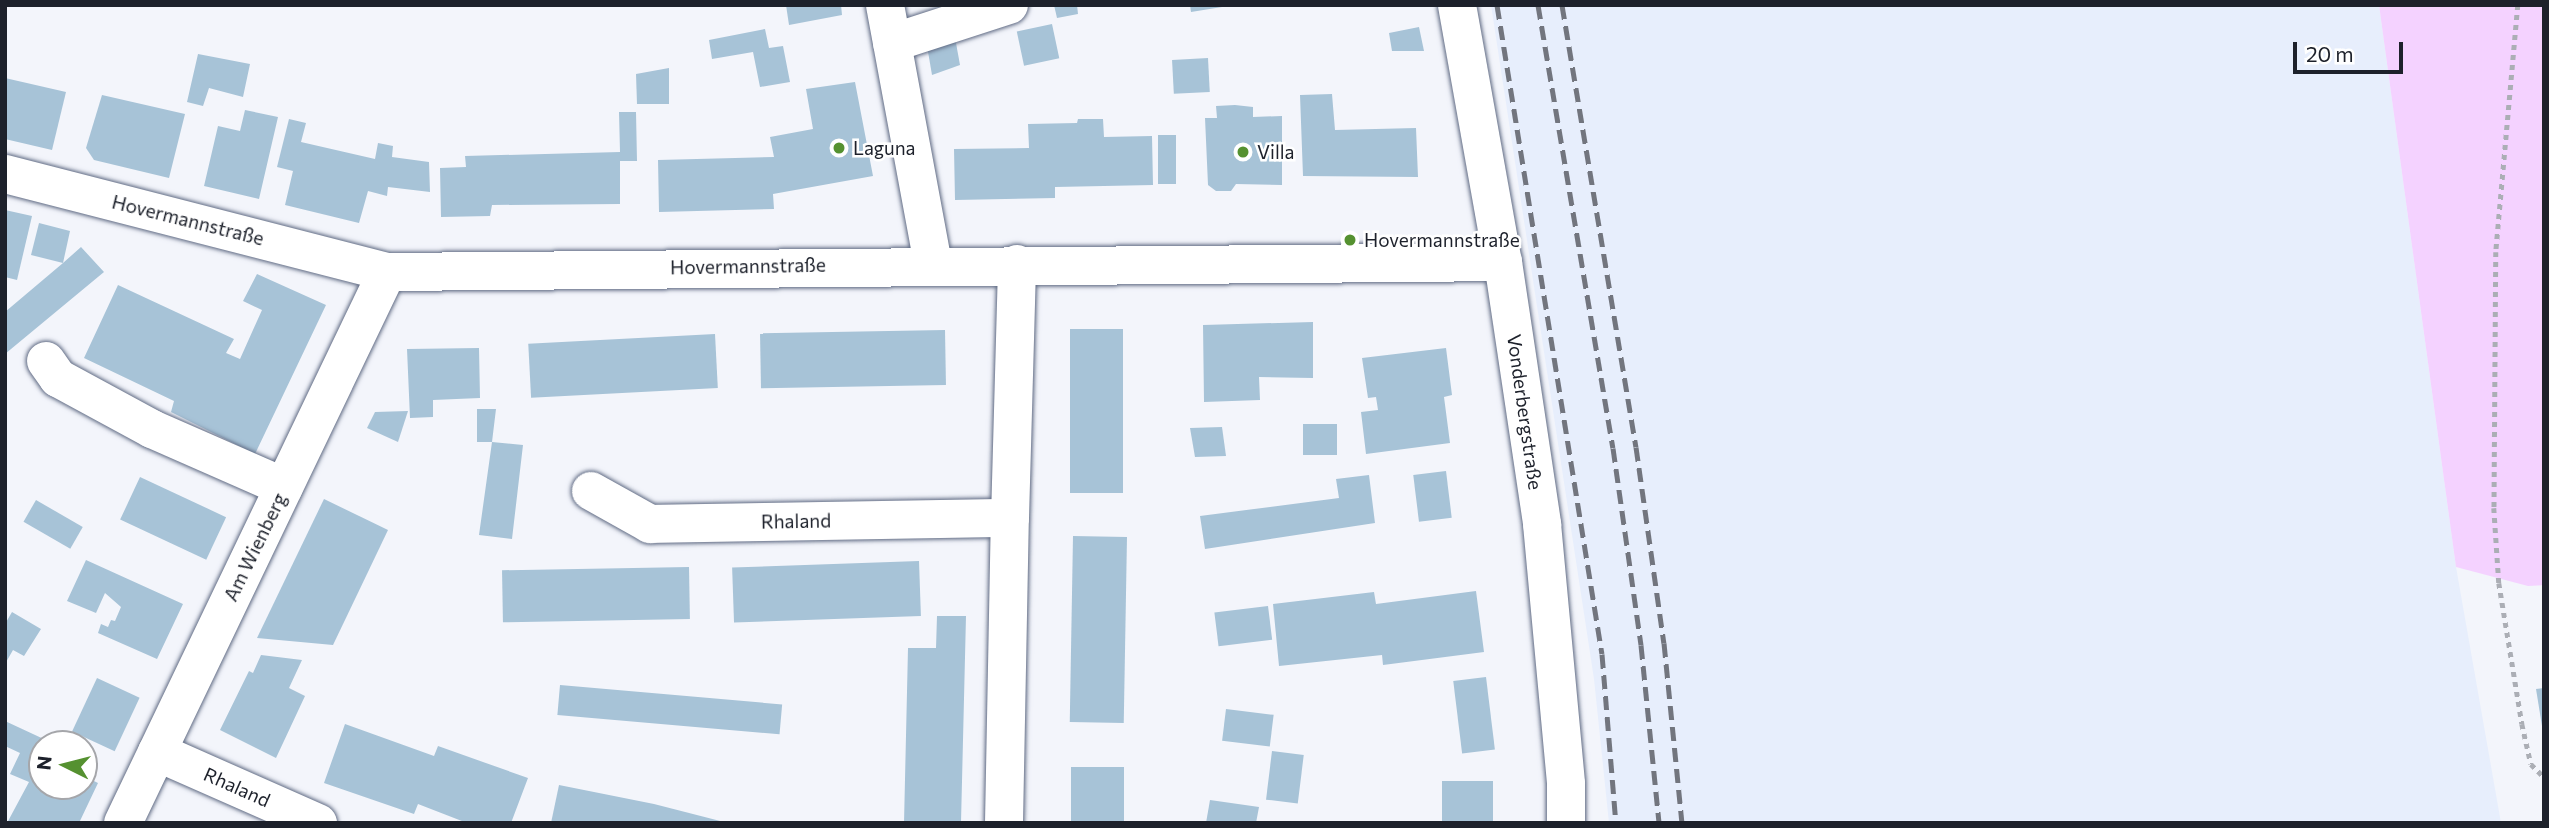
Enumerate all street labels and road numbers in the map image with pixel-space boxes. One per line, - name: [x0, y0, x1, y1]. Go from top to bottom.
- street label: Hovermannstraße: [110, 190, 266, 250]
- street label: Hovermannstraße: [670, 253, 826, 279]
- street label: Vonderbergstraße: [1503, 333, 1547, 491]
- street label: Am Wienberg: [219, 489, 291, 605]
- street label: Rhaland: [761, 509, 831, 533]
- street label: Rhaland: [200, 762, 274, 812]

